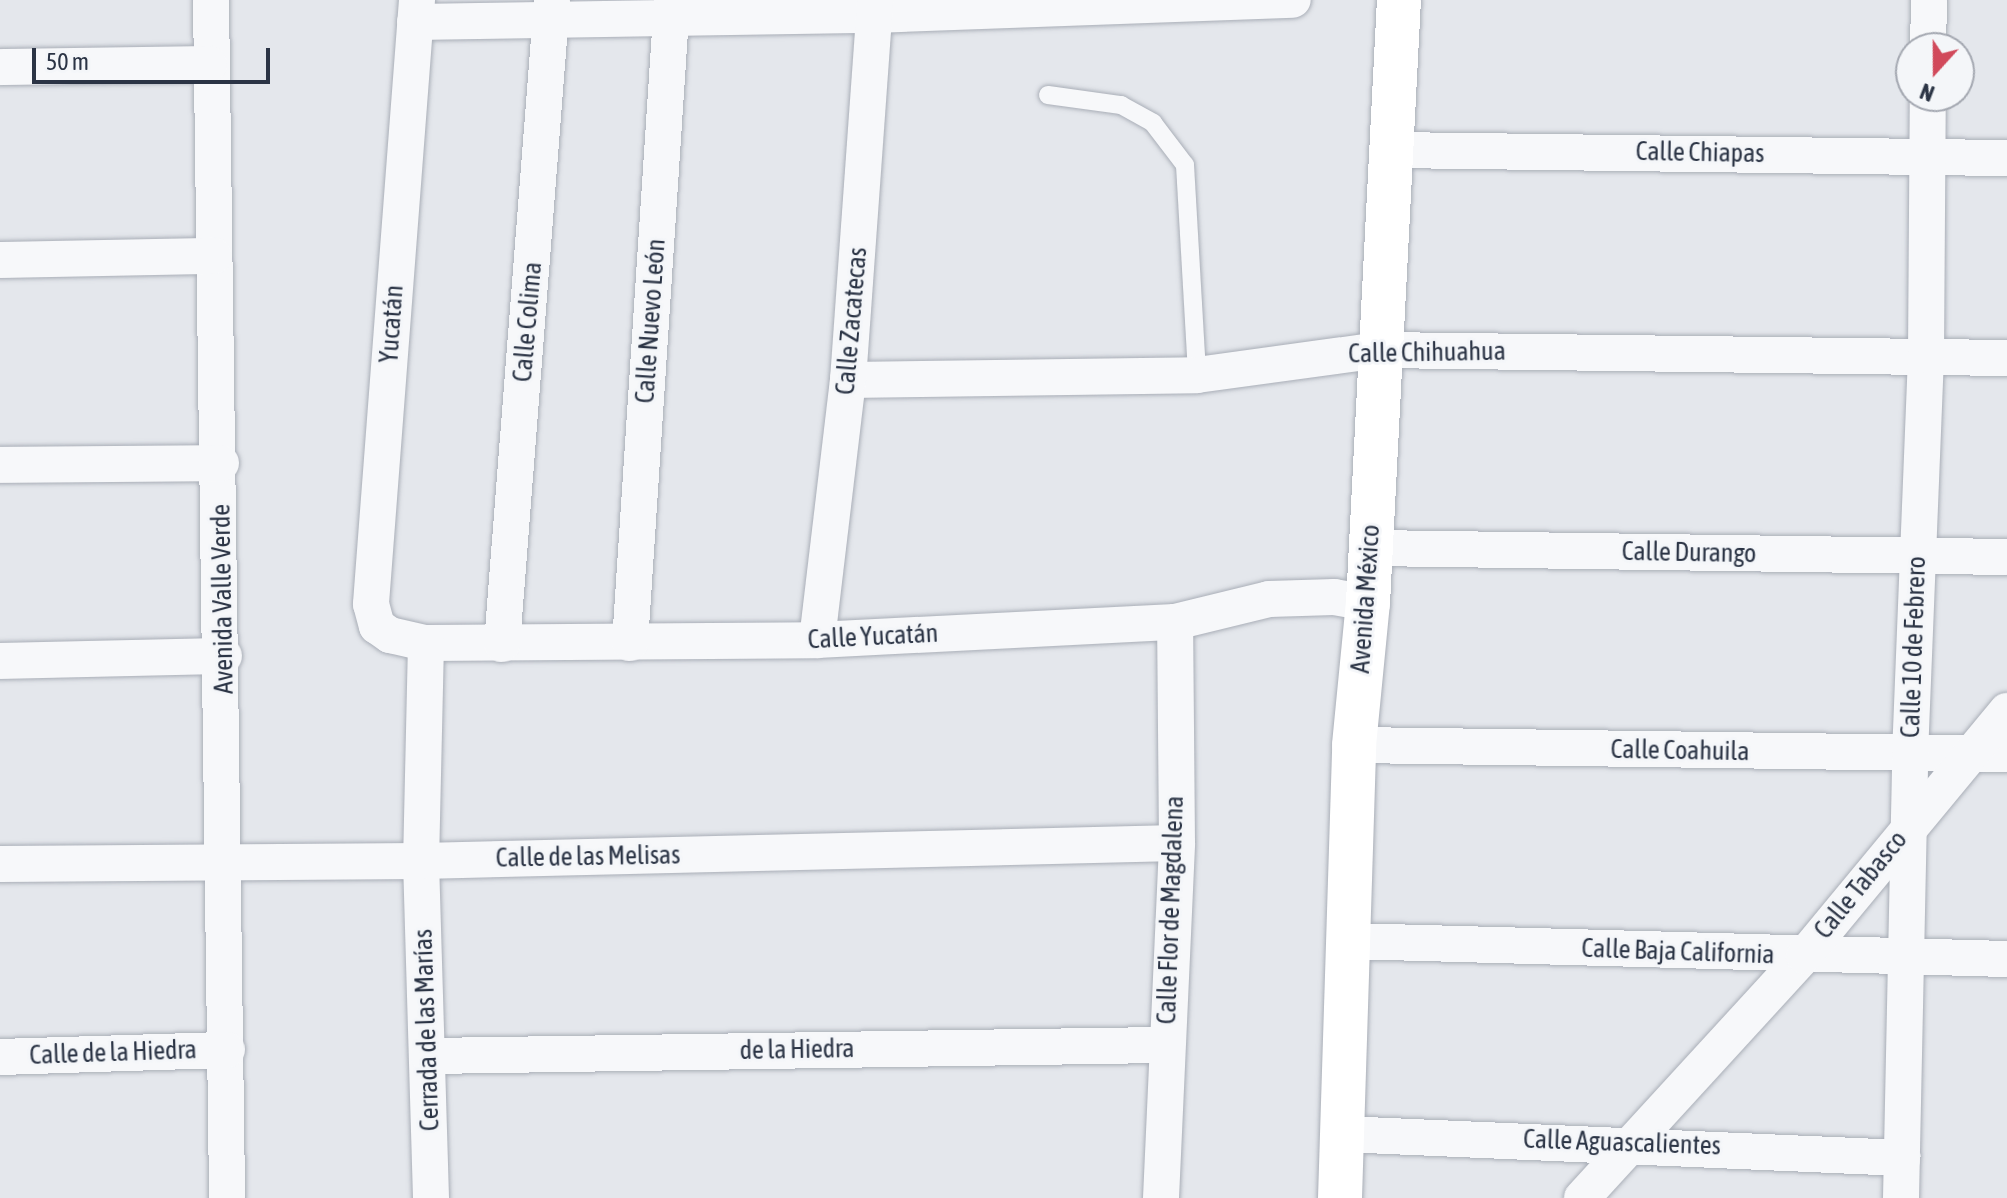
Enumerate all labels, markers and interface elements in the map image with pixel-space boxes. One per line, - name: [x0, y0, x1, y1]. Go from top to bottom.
- scale bar: [36, 32, 274, 82]
- north arrow: [1895, 32, 1975, 112]
- text: 50 m: [46, 48, 89, 75]
- text: N: [1916, 78, 1938, 107]
- street label: Calle Chiapas: [1635, 136, 1765, 170]
- street label: Calle Nuevo León: [630, 238, 672, 404]
- street label: Calle Zacatecas: [830, 246, 874, 396]
- street label: Calle Colima: [507, 261, 549, 383]
- street label: Yucatán: [374, 284, 410, 364]
- street label: Calle Chihuahua: [1348, 336, 1506, 370]
- street label: Avenida Valle Verde: [206, 504, 240, 694]
- street label: Avenida México: [1345, 524, 1387, 674]
- street label: Calle Durango: [1621, 536, 1757, 570]
- street label: Calle 10 de Febrero: [1895, 556, 1933, 738]
- street label: Calle Yucatán: [807, 618, 939, 656]
- street label: Calle Coahuila: [1610, 734, 1750, 768]
- street label: Calle Flor de Magdalena: [1151, 795, 1191, 1025]
- street label: Calle Tabasco: [1808, 825, 1914, 945]
- street label: Calle de las Melisas: [495, 840, 681, 874]
- street label: Cerrada de las Marías: [408, 928, 446, 1132]
- street label: Calle Baja California: [1581, 933, 1775, 971]
- street label: de la Hiedra: [739, 1033, 855, 1067]
- street label: Calle de la Hiedra: [29, 1034, 197, 1072]
- street label: Calle Aguascalientes: [1523, 1124, 1721, 1162]

